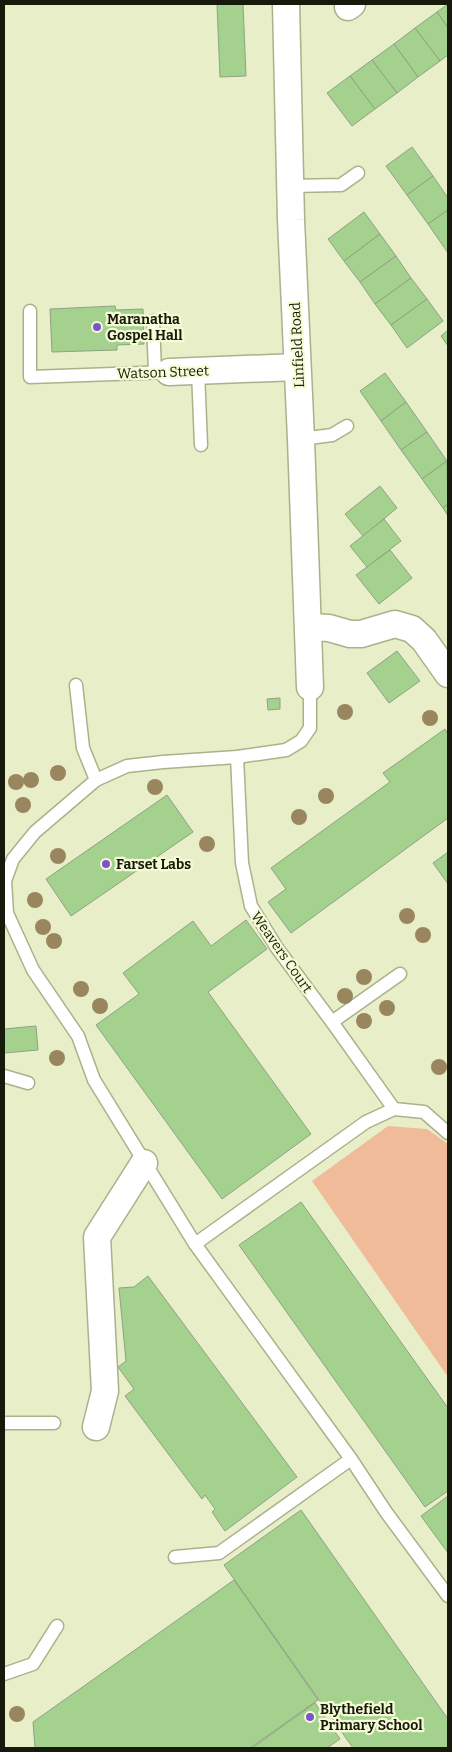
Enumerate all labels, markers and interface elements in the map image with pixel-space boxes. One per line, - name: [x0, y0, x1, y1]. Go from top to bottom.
- street label: Linfield Road: [287, 302, 308, 388]
- place label: Maranatha Gospel Hall: [107, 311, 183, 344]
- marker: Maranatha Gospel Hall: [91, 321, 103, 333]
- street label: Watson Street: [117, 362, 209, 383]
- place label: Farset Labs: [116, 856, 191, 873]
- marker: Farset Labs: [100, 858, 112, 870]
- street label: Weavers Court: [247, 908, 316, 996]
- place label: Blythefield Primary School: [320, 1701, 423, 1734]
- marker: Blythefield Primary School: [304, 1711, 316, 1723]

